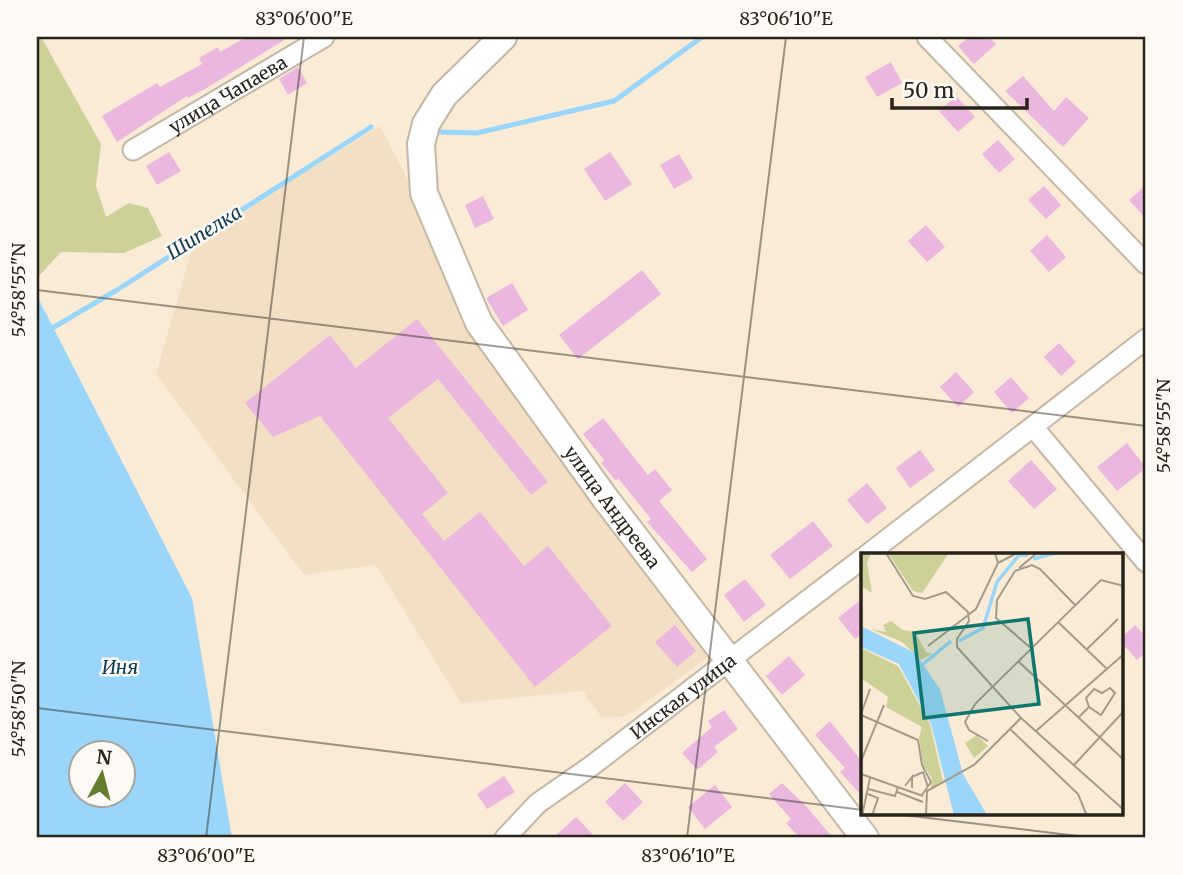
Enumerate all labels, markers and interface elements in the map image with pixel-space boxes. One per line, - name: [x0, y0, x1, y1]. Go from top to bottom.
- text: 83°06'00"E: [255, 7, 353, 30]
- text: 83°06'10"E: [739, 7, 833, 30]
- street label: улица Чапаева: [164, 50, 291, 138]
- scale bar: [892, 66, 1027, 110]
- text: 50 m: [903, 77, 954, 104]
- water label: Шипелка: [162, 199, 246, 264]
- text: 54°58'55"N: [7, 243, 30, 337]
- text: 54°58'55"N: [1152, 379, 1175, 473]
- street label: улица Андреева: [559, 441, 666, 573]
- inset map: [861, 553, 1124, 816]
- street label: Инская улица: [625, 648, 740, 744]
- water label: Иня: [102, 655, 138, 679]
- text: 54°58'50"N: [7, 661, 30, 757]
- north arrow: [66, 738, 136, 808]
- text: N: [95, 744, 113, 770]
- text: 83°06'00"E: [157, 844, 255, 867]
- text: 83°06'10"E: [641, 844, 735, 867]

